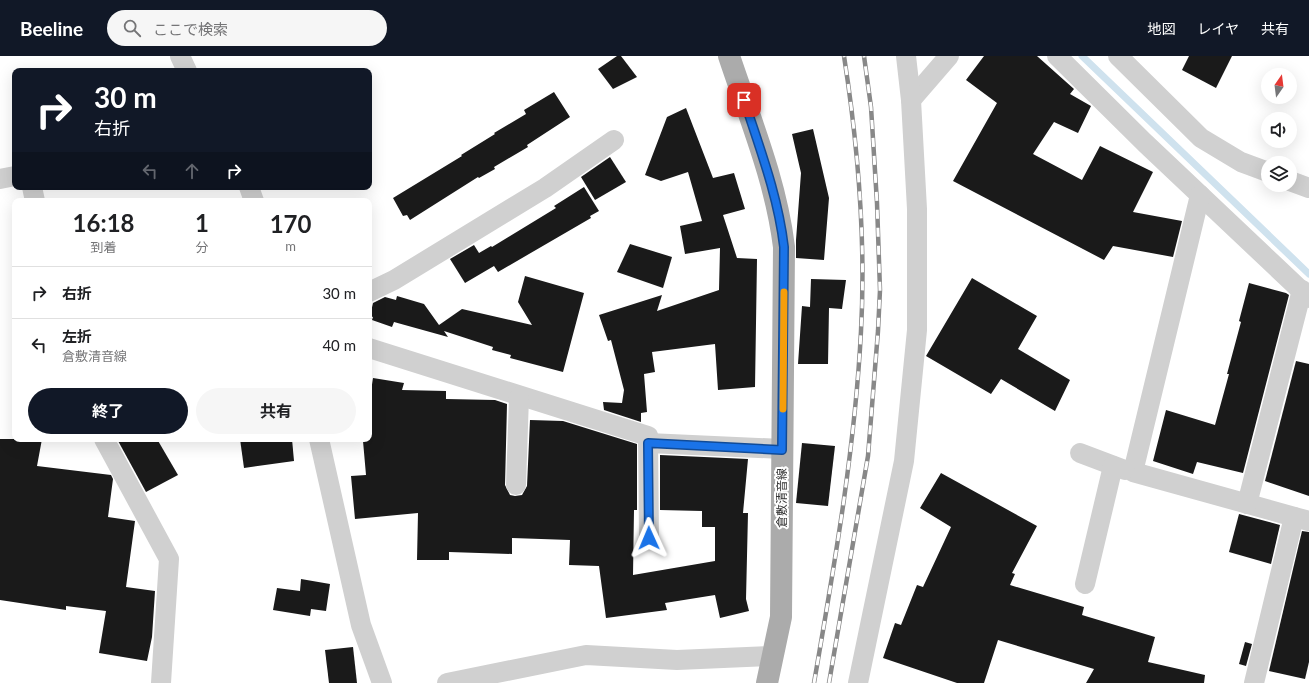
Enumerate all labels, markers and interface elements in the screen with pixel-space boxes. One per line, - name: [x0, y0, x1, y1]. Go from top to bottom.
- search box: [107, 10, 387, 46]
- text: Beeline: [20, 17, 83, 40]
- icon: search: [121, 17, 143, 39]
- text: ここで検索: [153, 20, 228, 38]
- text: 地図: [1147, 20, 1175, 37]
- text: レイヤ: [1197, 20, 1239, 37]
- text: 共有: [1261, 20, 1289, 37]
- north arrow: [1261, 68, 1297, 104]
- map controls: [1261, 68, 1297, 192]
- text: 30 m: [94, 80, 157, 114]
- pin: [727, 83, 761, 117]
- icon: right: [28, 84, 80, 136]
- icon: arrive: [733, 89, 755, 111]
- button: sound: [1261, 112, 1297, 148]
- text: 右折: [94, 117, 130, 139]
- button: layers: [1261, 156, 1297, 192]
- icon: left: [139, 160, 161, 182]
- icon: ahead: [181, 160, 203, 182]
- icon: right: [223, 160, 245, 182]
- text: 16:18: [73, 208, 134, 237]
- text: 1: [195, 208, 209, 237]
- text: 170: [270, 209, 311, 238]
- text: m: [285, 238, 296, 254]
- text: 到着: [91, 239, 117, 255]
- text: 分: [196, 239, 209, 255]
- icon: right: [28, 282, 50, 304]
- text: 右折: [62, 284, 92, 302]
- text: 30 m: [322, 284, 356, 302]
- text: 左折: [62, 327, 92, 345]
- icon: left: [28, 334, 50, 356]
- text: 40 m: [322, 336, 356, 354]
- text: 倉敷清音線: [62, 348, 127, 364]
- button: 終了: [28, 388, 188, 434]
- button: 共有: [196, 388, 356, 434]
- street label: 倉敷清音線: [774, 468, 789, 528]
- position arrow: [628, 517, 670, 559]

